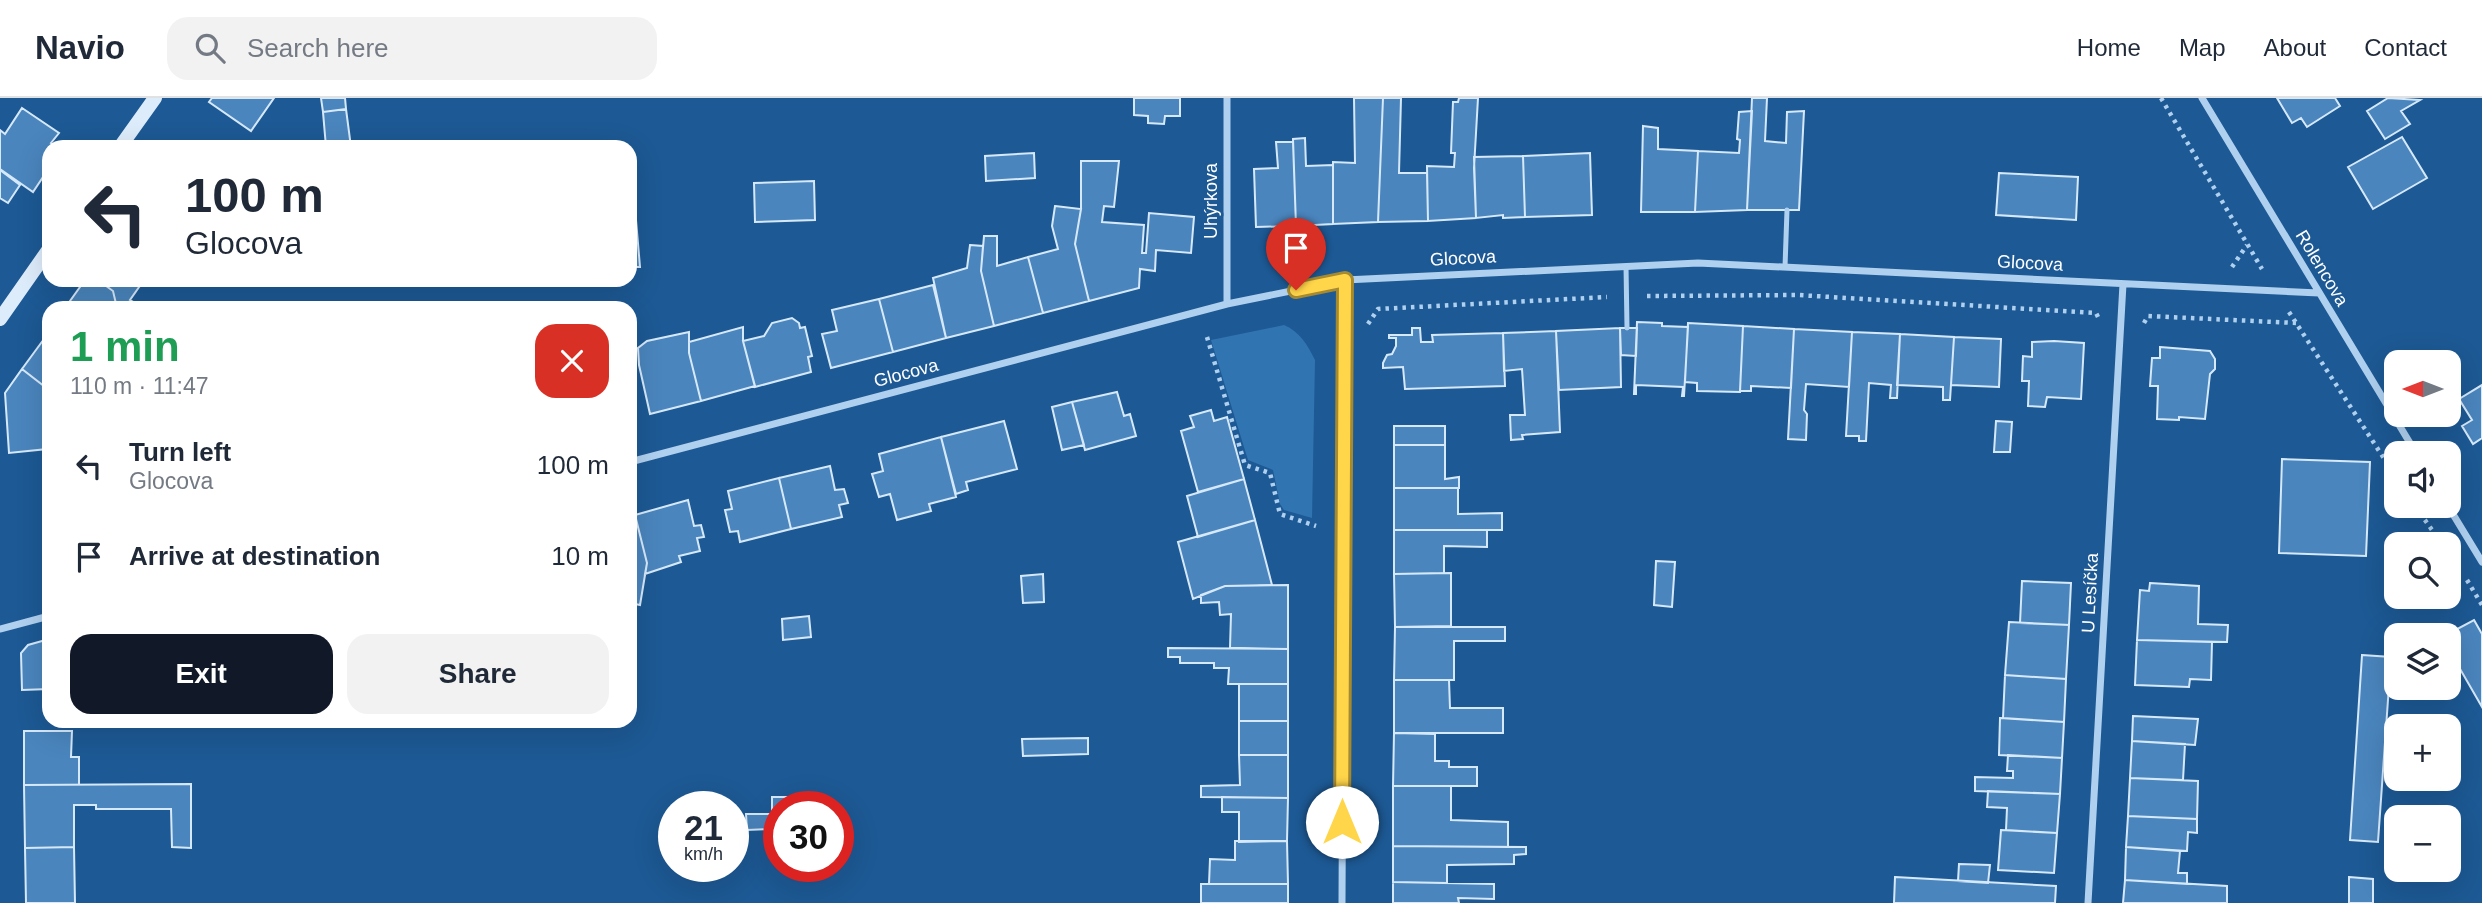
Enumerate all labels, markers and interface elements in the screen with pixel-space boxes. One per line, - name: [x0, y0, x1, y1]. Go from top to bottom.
- search box: [167, 17, 657, 80]
- text: Navio: [35, 29, 125, 66]
- icon: search: [191, 29, 229, 67]
- text: Search here: [247, 33, 389, 63]
- text: Home: [2077, 34, 2141, 61]
- text: Map: [2179, 34, 2226, 61]
- text: About: [2264, 34, 2326, 61]
- text: Contact: [2364, 34, 2447, 61]
- street label: Uhýrkova: [1201, 162, 1221, 239]
- icon: left: [70, 168, 161, 259]
- text: 100 m: [185, 168, 324, 222]
- pin: [1266, 218, 1326, 290]
- text: Glocova: [185, 225, 302, 261]
- street label: Rolencova: [2292, 226, 2353, 310]
- icon: arrive: [1277, 229, 1315, 267]
- street label: Glocova: [1429, 246, 1497, 270]
- street label: Glocova: [1996, 251, 2064, 275]
- text: 1 min: [70, 323, 180, 370]
- button: close: [535, 324, 609, 398]
- north arrow: [2384, 350, 2460, 427]
- map controls: [2384, 350, 2461, 882]
- street label: Glocova: [872, 355, 941, 391]
- text: 110 m · 11:47: [70, 373, 209, 399]
- text: Turn left: [129, 437, 231, 467]
- button: sound: [2384, 441, 2461, 518]
- icon: left: [70, 447, 108, 485]
- text: 100 m: [537, 450, 609, 480]
- text: Glocova: [129, 468, 213, 494]
- button: search: [2384, 532, 2461, 609]
- icon: arrive: [70, 538, 108, 576]
- text: Arrive at destination: [129, 541, 380, 571]
- text: 10 m: [551, 541, 609, 571]
- street label: U Lesíčka: [2078, 552, 2102, 633]
- button: layers: [2384, 623, 2461, 700]
- button: Exit: [70, 634, 333, 714]
- button: Share: [347, 634, 609, 714]
- button: +: [2384, 714, 2461, 791]
- position arrow: [1305, 785, 1379, 859]
- speed limit sign: 30: [763, 791, 854, 882]
- button: −: [2384, 805, 2461, 882]
- text: 21: [684, 808, 723, 847]
- text: km/h: [684, 844, 723, 864]

